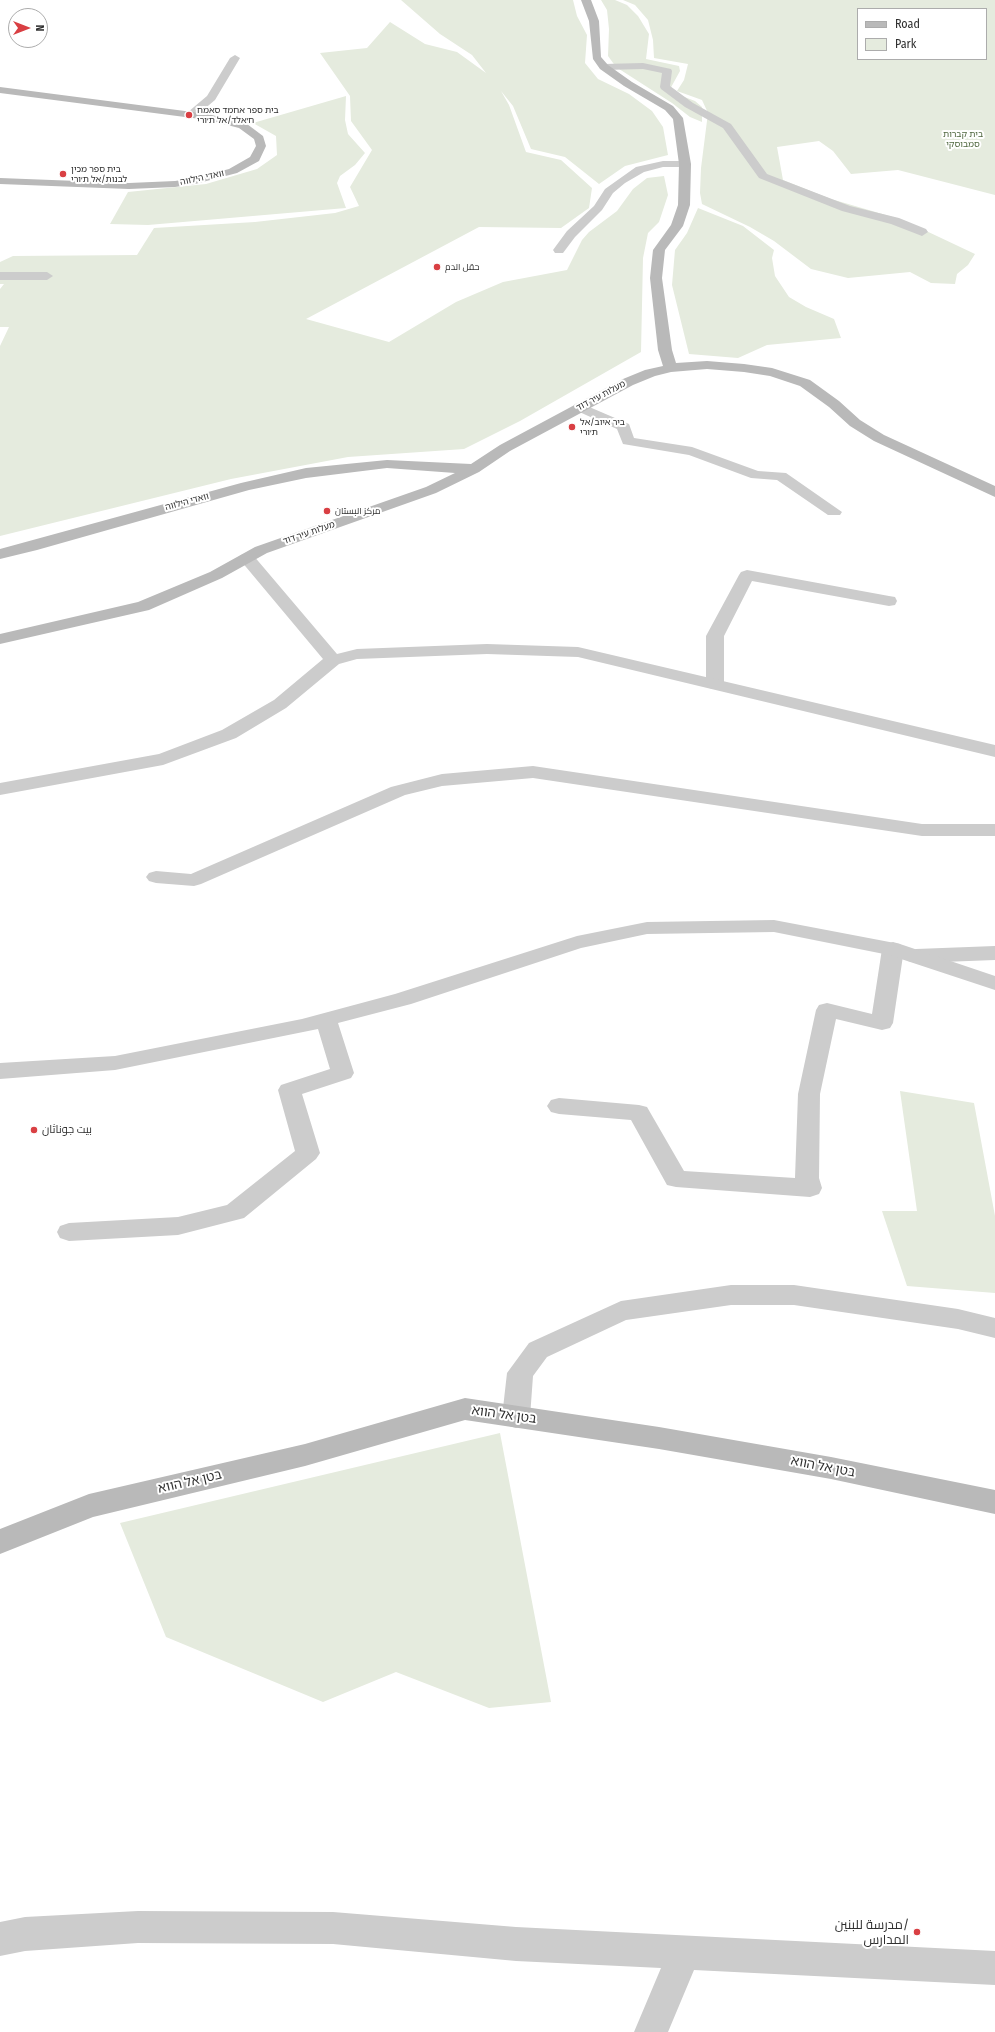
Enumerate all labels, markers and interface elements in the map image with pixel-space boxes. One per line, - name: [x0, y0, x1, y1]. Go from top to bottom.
- north arrow: [8, 8, 48, 48]
- legend: [857, 8, 987, 60]
- text: Road: [895, 17, 920, 31]
- text: N: [33, 25, 46, 31]
- text: Park: [895, 37, 916, 51]
- place label: בית ספר אחמד סאמח ח׳אלד/אל ת׳ורי: [197, 105, 279, 126]
- marker: בית ספר אחמד סאמח ח׳אלד/אל ת׳ורי: [184, 110, 194, 120]
- park label: בית קברות סמבוסקי: [943, 129, 983, 150]
- place label: בית ספר מכין לבנות/אל ת׳ורי: [71, 164, 127, 185]
- street label: וואדי הילווה: [179, 168, 225, 188]
- marker: בית ספר מכין לבנות/אל ת׳ורי: [58, 169, 68, 179]
- marker: حقل الدم: [432, 262, 442, 272]
- place label: حقل الدم: [445, 262, 479, 272]
- street label: מעלות עיר דוד: [575, 379, 627, 413]
- place label: ביר איוב/אל ת׳ורי: [580, 417, 625, 438]
- marker: ביר איוב/אל ת׳ורי: [567, 422, 577, 432]
- street label: וואדי הילווה: [164, 491, 210, 513]
- marker: مركز البستان: [322, 506, 332, 516]
- place label: مركز البستان: [335, 506, 380, 516]
- street label: מעלות עיר דוד: [282, 519, 336, 547]
- place label: بيت جوناثان: [42, 1123, 92, 1137]
- marker: بيت جوناثان: [29, 1125, 39, 1135]
- street label: בטן אל הווא: [471, 1403, 537, 1427]
- street label: בטן אל הווא: [790, 1453, 856, 1481]
- street label: בטן אל הווא: [156, 1467, 224, 1497]
- place label: مدرسة للبنين/ المدارس: [835, 1917, 909, 1948]
- marker: مدرسة للبنين/ المدارس: [912, 1927, 922, 1937]

